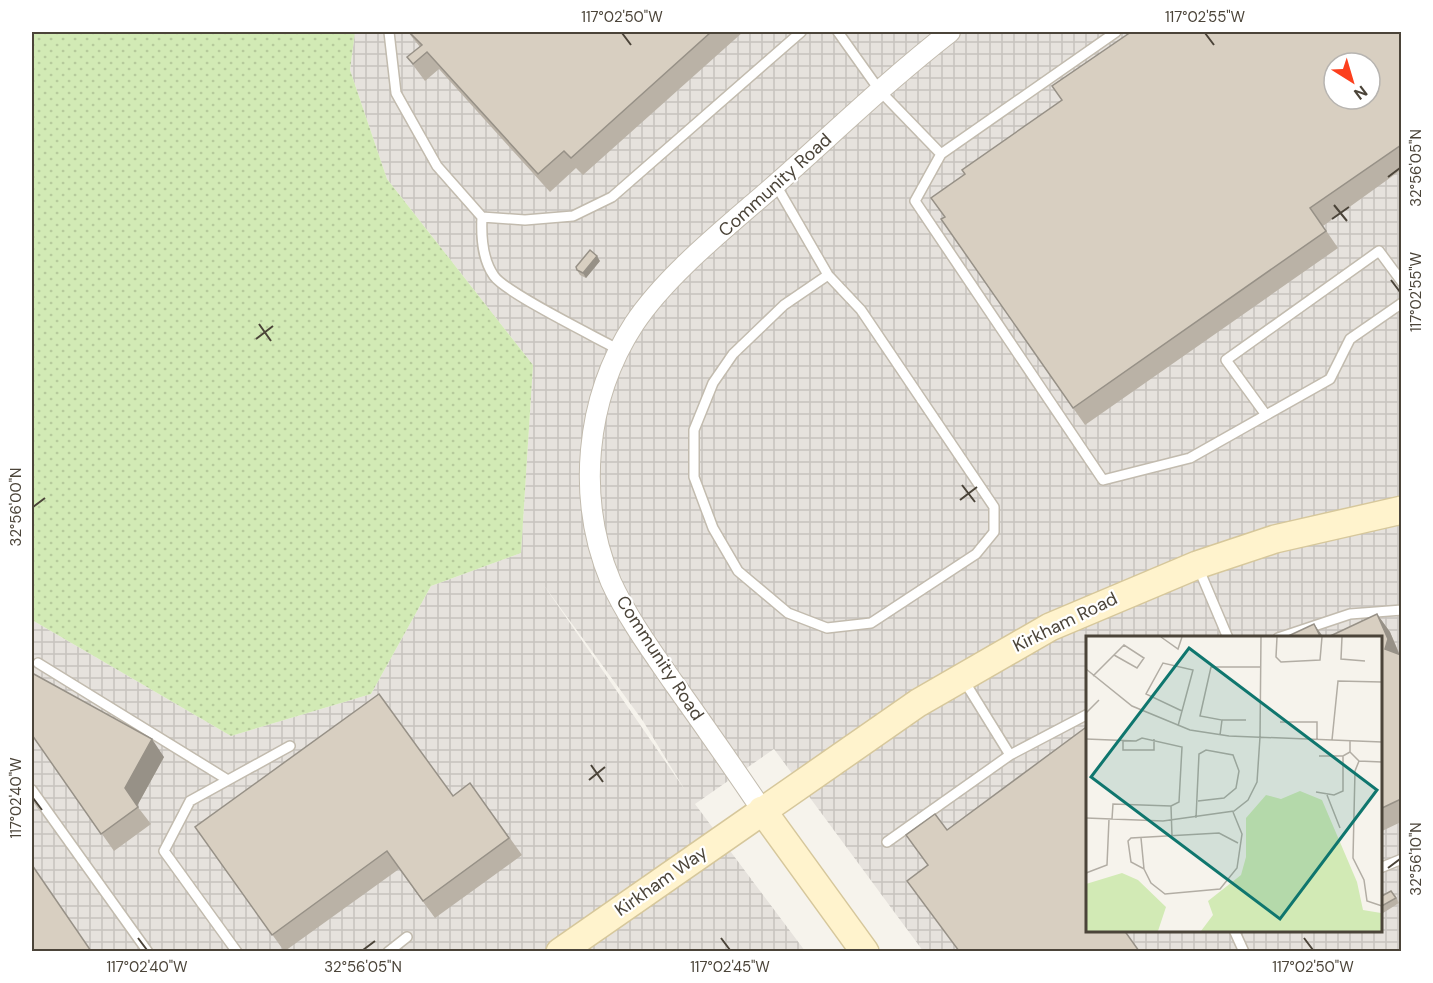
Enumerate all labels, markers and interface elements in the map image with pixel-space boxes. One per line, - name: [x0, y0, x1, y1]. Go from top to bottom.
- text: 117°02'50"W: [581, 7, 663, 27]
- text: 117°02'55"W: [1165, 7, 1246, 27]
- north arrow: [1322, 51, 1382, 111]
- text: N: [1350, 81, 1372, 104]
- street label: Community Road: [713, 128, 837, 242]
- text: 32°56'05"N: [1406, 129, 1426, 207]
- text: 117°02'55"W: [1406, 251, 1426, 332]
- text: 32°56'00"N: [6, 468, 26, 546]
- street label: Kirkham Road: [1009, 586, 1121, 658]
- street label: Community Road: [611, 591, 709, 725]
- inset map: [1086, 636, 1382, 932]
- text: 117°02'40"W: [6, 757, 26, 839]
- text: 32°56'10"N: [1406, 822, 1426, 896]
- street label: Kirkham Way: [610, 840, 712, 922]
- text: 117°02'40"W: [106, 957, 188, 977]
- text: 32°56'05"N: [324, 957, 402, 977]
- text: 117°02'45"W: [690, 957, 770, 977]
- text: 117°02'50"W: [1272, 957, 1354, 977]

